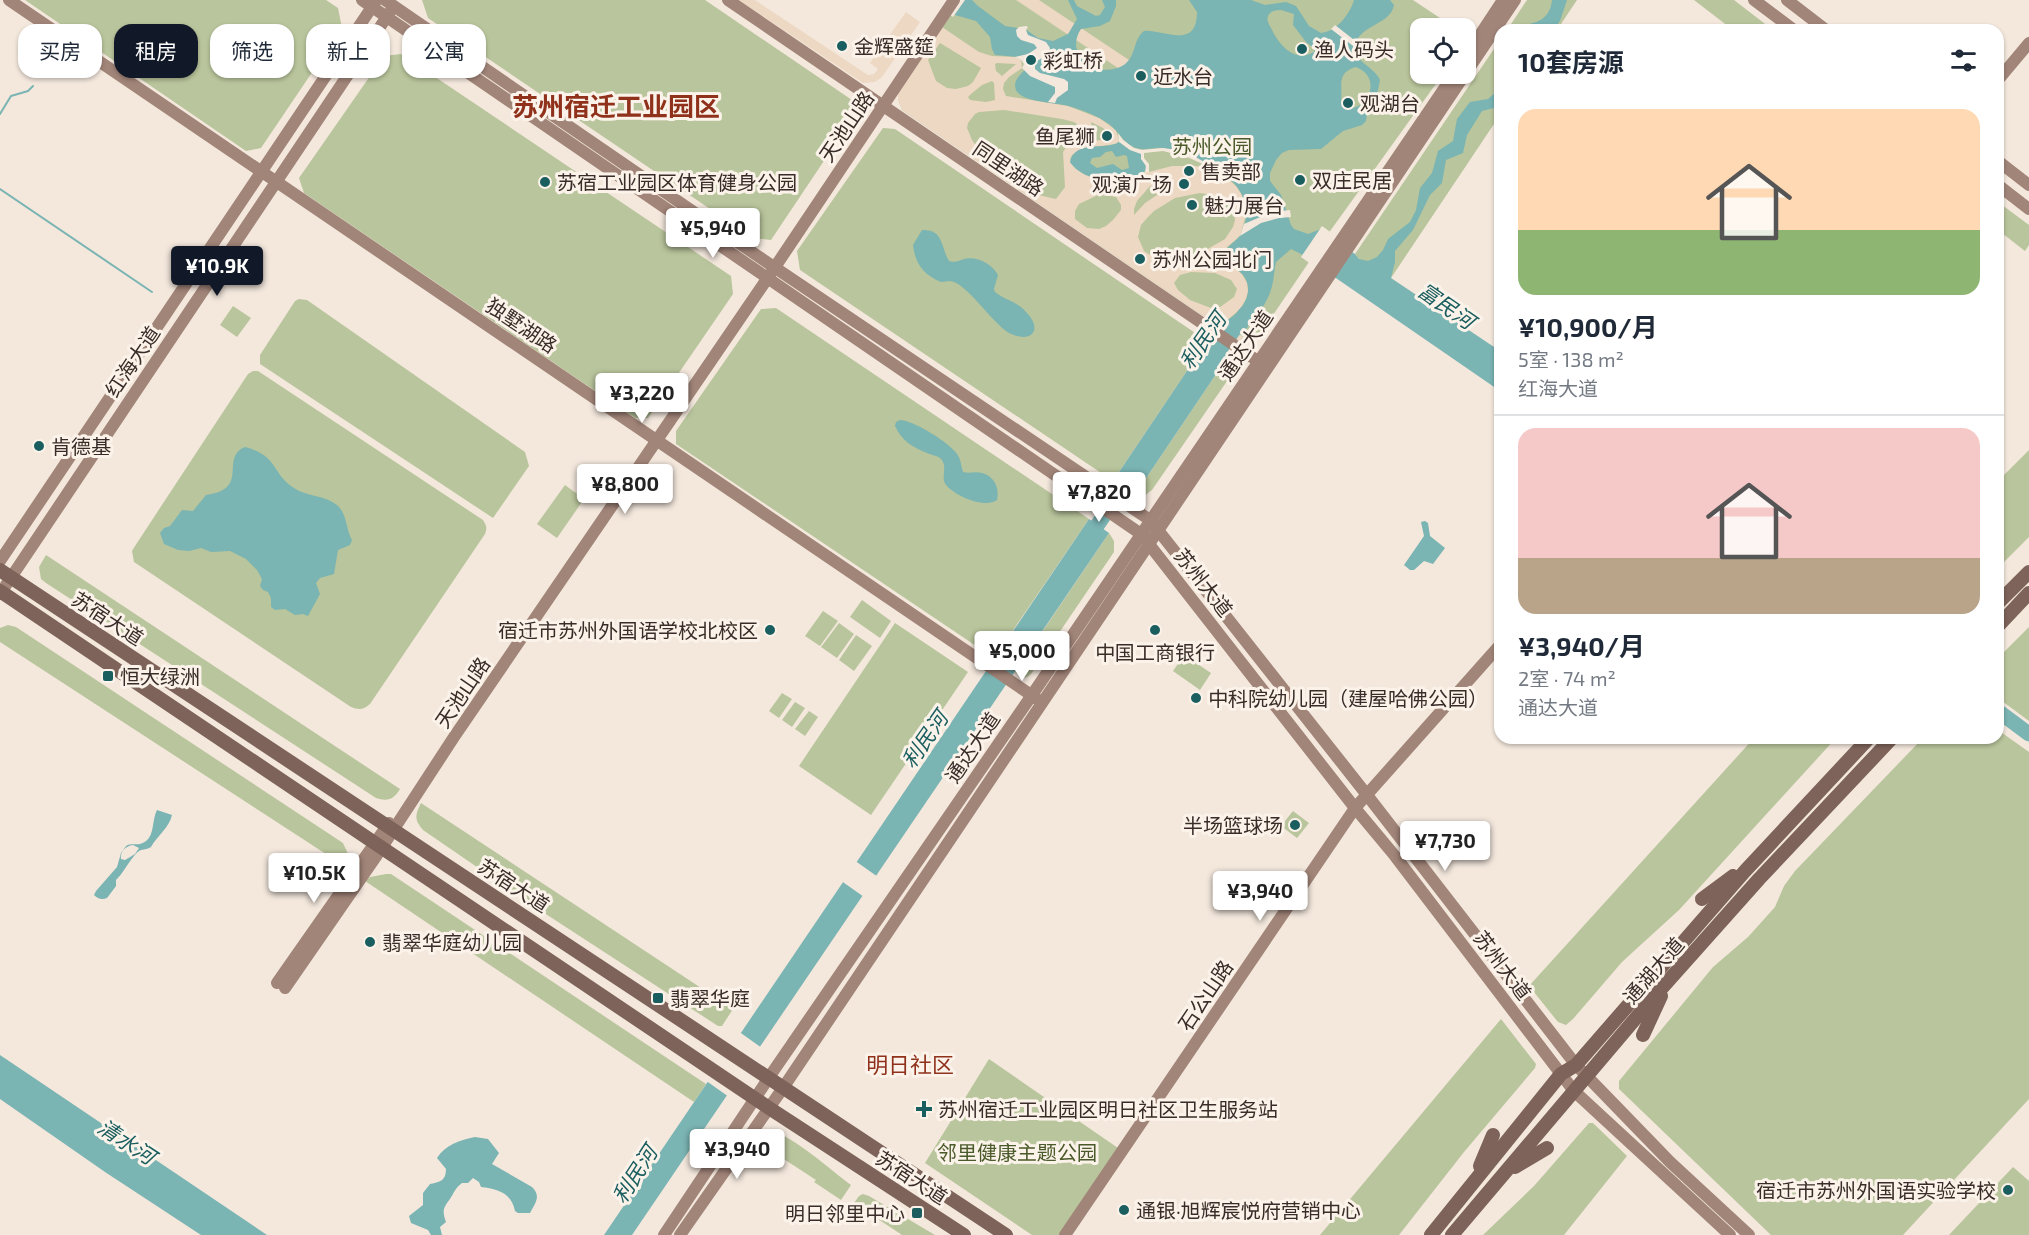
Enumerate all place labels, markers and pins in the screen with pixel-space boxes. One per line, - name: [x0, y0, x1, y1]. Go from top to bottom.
- place label: 金辉盛筵: [854, 34, 934, 58]
- place label: 渔人码头: [1314, 37, 1394, 61]
- marker: 金辉盛筵: [835, 39, 849, 53]
- marker: 渔人码头: [1295, 42, 1309, 56]
- place label: 彩虹桥: [1043, 48, 1103, 72]
- marker: 彩虹桥: [1024, 53, 1038, 67]
- place label: 近水台: [1153, 64, 1213, 88]
- marker: 近水台: [1134, 69, 1148, 83]
- place label: 观湖台: [1360, 91, 1420, 115]
- marker: 观湖台: [1341, 96, 1355, 110]
- place label: 鱼尾狮: [1035, 124, 1095, 148]
- marker: 鱼尾狮: [1100, 129, 1114, 143]
- place label: 售卖部: [1201, 159, 1261, 183]
- marker: 售卖部: [1182, 164, 1196, 178]
- place label: 双庄民居: [1312, 168, 1392, 192]
- place label: 苏宿工业园区体育健身公园: [557, 170, 797, 194]
- place label: 观演广场: [1092, 172, 1172, 196]
- marker: 双庄民居: [1293, 173, 1307, 187]
- marker: 苏宿工业园区体育健身公园: [538, 175, 552, 189]
- marker: 观演广场: [1177, 177, 1191, 191]
- place label: 魅力展台: [1204, 193, 1284, 217]
- marker: 魅力展台: [1185, 198, 1199, 212]
- pin: ¥5,940: [664, 208, 762, 259]
- pin: ¥10.9K: [168, 246, 266, 297]
- place label: 苏州公园北门: [1152, 247, 1272, 271]
- marker: 苏州公园北门: [1133, 252, 1147, 266]
- pin: ¥3,220: [593, 373, 691, 424]
- place label: 肯德基: [51, 434, 111, 458]
- marker: 肯德基: [32, 439, 46, 453]
- pin: ¥8,800: [576, 464, 674, 515]
- pin: ¥7,820: [1050, 472, 1148, 523]
- place label: 宿迁市苏州外国语学校北校区: [498, 618, 758, 642]
- marker: 宿迁市苏州外国语学校北校区: [763, 623, 777, 637]
- marker: 中国工商银行: [1148, 623, 1162, 637]
- pin: ¥5,000: [973, 631, 1071, 682]
- place label: 中国工商银行: [1095, 640, 1215, 664]
- place label: 恒大绿洲: [120, 664, 200, 688]
- marker: 恒大绿洲: [101, 669, 115, 683]
- place label: 中科院幼儿园（建屋哈佛公园）: [1208, 686, 1488, 710]
- marker: 中科院幼儿园（建屋哈佛公园）: [1189, 691, 1203, 705]
- place label: 半场篮球场: [1183, 813, 1283, 837]
- marker: 半场篮球场: [1288, 818, 1302, 832]
- pin: ¥7,730: [1396, 821, 1494, 872]
- pin: ¥10.5K: [265, 853, 363, 904]
- pin: ¥3,940: [1211, 871, 1309, 922]
- place label: 翡翠华庭幼儿园: [382, 930, 522, 954]
- marker: 翡翠华庭幼儿园: [363, 935, 377, 949]
- place label: 翡翠华庭: [670, 986, 750, 1010]
- marker: 翡翠华庭: [651, 991, 665, 1005]
- place label: 苏州宿迁工业园区明日社区卫生服务站: [938, 1097, 1278, 1121]
- marker: 苏州宿迁工业园区明日社区卫生服务站: [915, 1100, 933, 1118]
- pin: ¥3,940: [688, 1129, 786, 1180]
- place label: 宿迁市苏州外国语实验学校: [1756, 1178, 1996, 1202]
- marker: 宿迁市苏州外国语实验学校: [2001, 1183, 2015, 1197]
- place label: 通银·旭辉宸悦府营销中心: [1136, 1198, 1361, 1222]
- place label: 明日邻里中心: [785, 1201, 905, 1225]
- marker: 通银·旭辉宸悦府营销中心: [1117, 1203, 1131, 1217]
- marker: 明日邻里中心: [910, 1206, 924, 1220]

